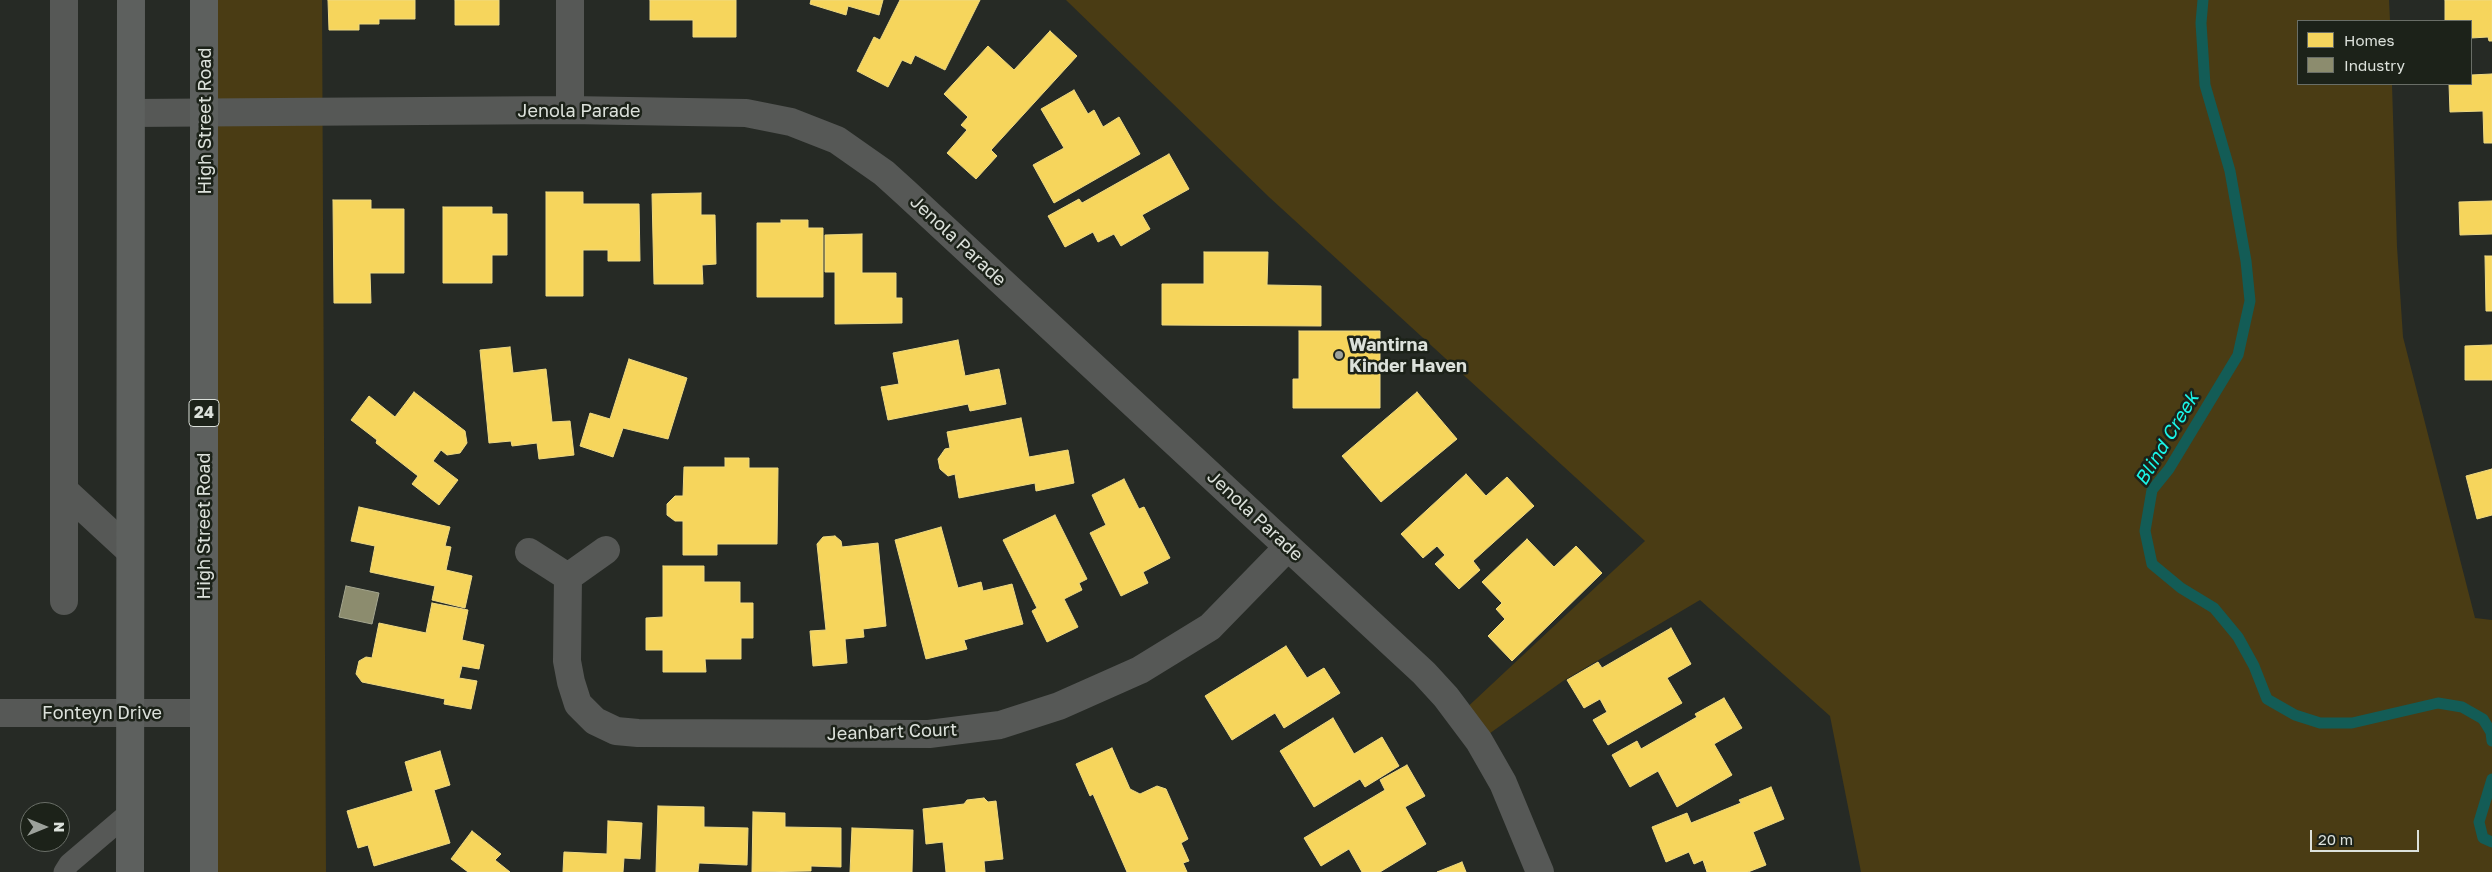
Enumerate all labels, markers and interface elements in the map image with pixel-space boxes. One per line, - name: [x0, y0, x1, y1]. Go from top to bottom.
- legend: [2297, 20, 2472, 85]
- text: Homes: [2344, 31, 2394, 49]
- street label: High Street Road: [194, 47, 216, 195]
- text: Industry: [2344, 56, 2405, 74]
- street label: Jenola Parade: [517, 100, 641, 122]
- street label: Jenola Parade: [906, 191, 1010, 291]
- place label: Wantirna Kinder Haven: [1349, 334, 1467, 376]
- marker: Wantirna Kinder Haven: [1333, 349, 1345, 361]
- water label: Blind Creek: [2130, 388, 2204, 490]
- road number: 24: [189, 399, 219, 426]
- street label: High Street Road: [193, 452, 215, 600]
- street label: Jenola Parade: [1203, 466, 1307, 566]
- street label: Fonteyn Drive: [42, 702, 162, 724]
- street label: Jeanbart Court: [826, 719, 958, 745]
- north arrow: [20, 802, 70, 852]
- scale bar: [2312, 820, 2421, 852]
- text: N: [51, 822, 68, 832]
- text: 20 m: [2318, 830, 2353, 848]

